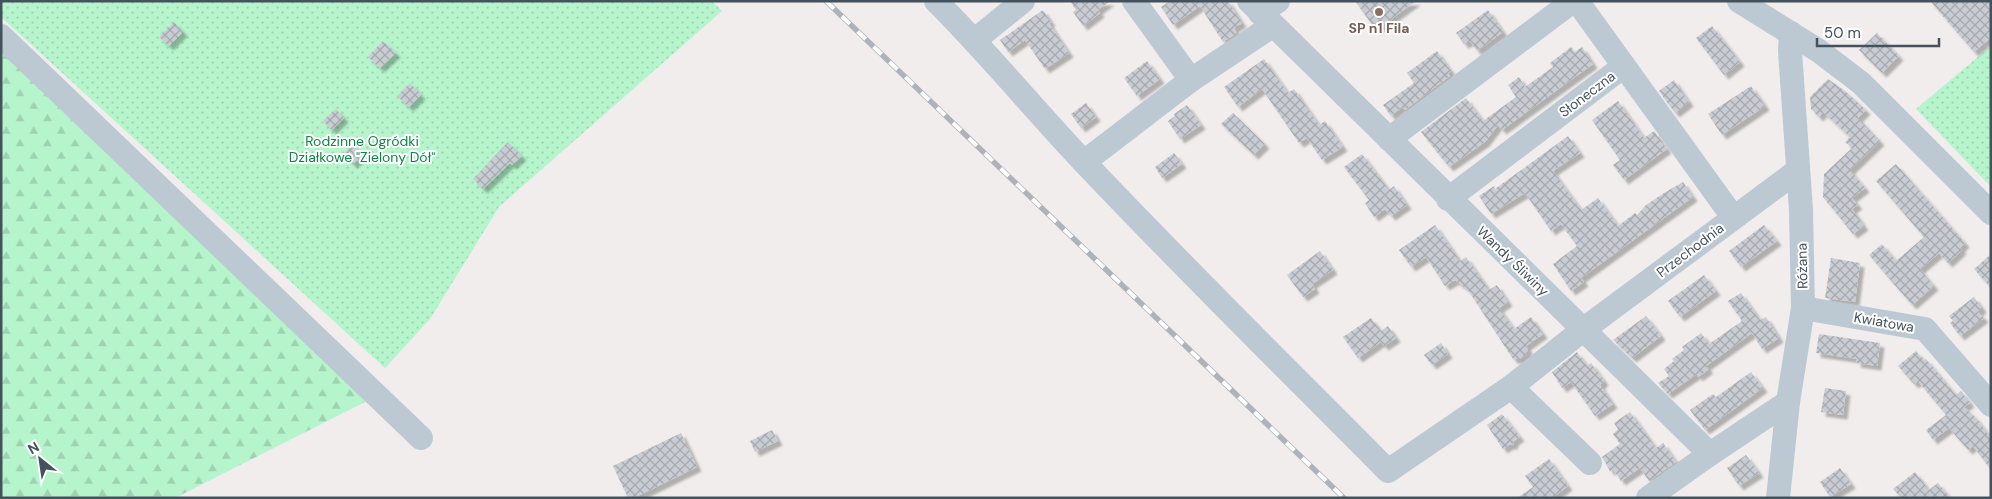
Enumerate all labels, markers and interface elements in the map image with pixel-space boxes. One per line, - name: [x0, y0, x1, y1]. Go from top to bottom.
- marker: SP n1 Fila: [1373, 6, 1385, 18]
- scale bar: [1817, 15, 1940, 47]
- place label: SP n1 Fila: [1349, 19, 1409, 37]
- text: 50 m: [1824, 23, 1861, 43]
- street label: Słoneczna: [1555, 67, 1619, 121]
- park label: Rodzinne Ogródki Działkowe "Zielony Dół": [289, 132, 435, 166]
- street label: Przechodnia: [1653, 219, 1727, 281]
- street label: Wandy Śliwiny: [1473, 222, 1553, 300]
- street label: Różana: [1793, 243, 1811, 289]
- street label: Kwiatowa: [1853, 308, 1915, 336]
- north arrow: [15, 434, 65, 484]
- text: N: [25, 437, 42, 458]

